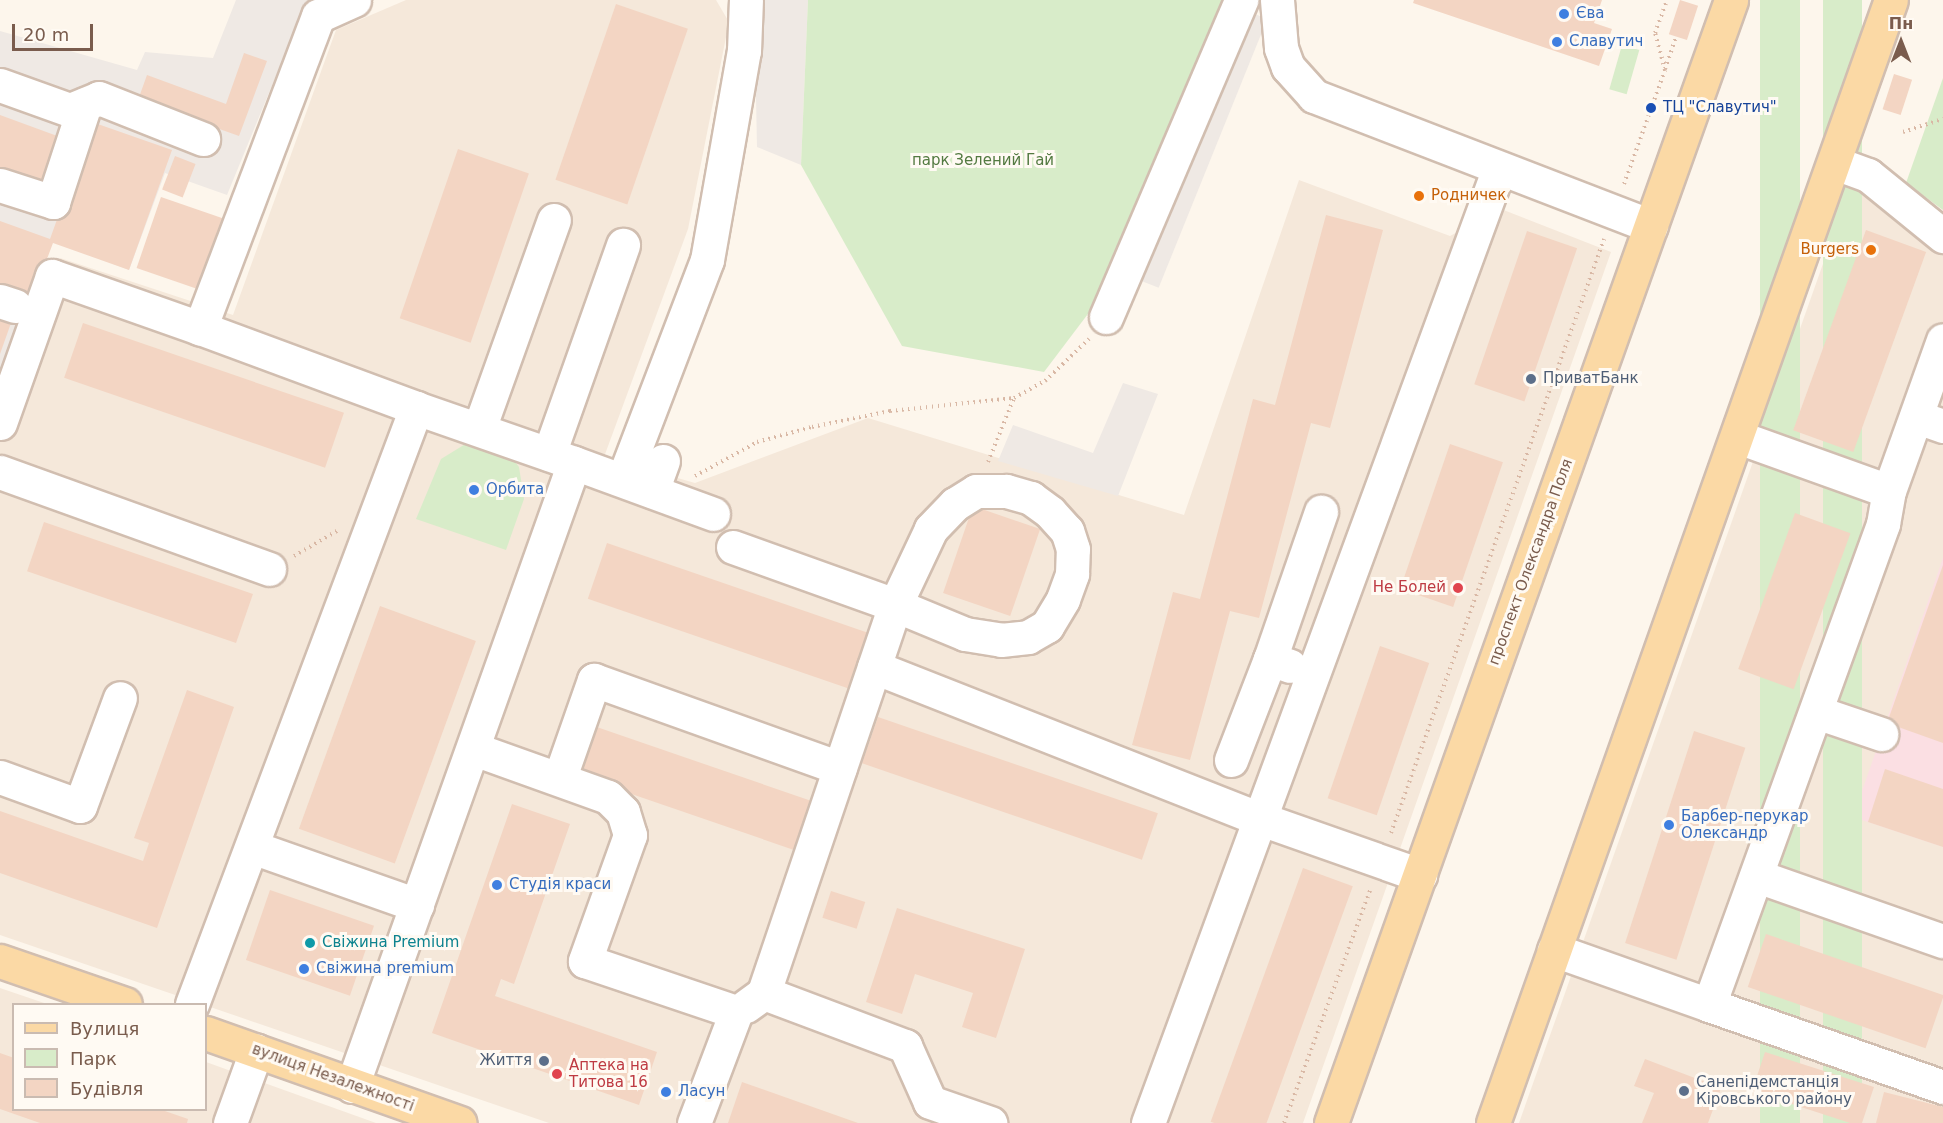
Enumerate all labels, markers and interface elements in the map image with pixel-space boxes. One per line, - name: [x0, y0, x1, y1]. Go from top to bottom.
- place label: Єва: [1576, 5, 1605, 23]
- marker: Єва: [1557, 7, 1571, 21]
- scale bar: [15, 12, 96, 50]
- north arrow: [1871, 12, 1931, 72]
- text: Пн: [1889, 14, 1913, 33]
- text: 20 m: [23, 24, 69, 45]
- place label: Славутич: [1569, 33, 1643, 51]
- marker: Славутич: [1550, 35, 1564, 49]
- place label: ТЦ "Славутич": [1663, 99, 1777, 117]
- marker: ТЦ "Славутич": [1644, 101, 1658, 115]
- park label: парк Зелений Гай: [912, 152, 1054, 170]
- place label: Родничек: [1431, 187, 1506, 205]
- marker: Родничек: [1412, 189, 1426, 203]
- place label: Burgers: [1801, 241, 1859, 259]
- marker: Burgers: [1864, 243, 1878, 257]
- place label: ПриватБанк: [1543, 370, 1639, 388]
- marker: ПриватБанк: [1524, 372, 1538, 386]
- street label: проспект Олександра Поля: [1485, 456, 1577, 668]
- place label: Орбита: [486, 481, 544, 499]
- marker: Орбита: [467, 483, 481, 497]
- place label: Не Болей: [1373, 579, 1446, 597]
- marker: Не Болей: [1451, 581, 1465, 595]
- place label: Барбер-перукар Олександр: [1681, 807, 1809, 842]
- marker: Барбер-перукар Олександр: [1662, 818, 1676, 832]
- place label: Студія краси: [509, 876, 611, 894]
- marker: Студія краси: [490, 878, 504, 892]
- place label: Свіжина Premium: [322, 934, 459, 952]
- marker: Свіжина Premium: [303, 936, 317, 950]
- place label: Свіжина premium: [316, 960, 454, 978]
- marker: Свіжина premium: [297, 962, 311, 976]
- legend: [12, 1003, 207, 1111]
- text: Вулиця: [70, 1018, 139, 1039]
- street label: вулиця Незалежності: [249, 1040, 417, 1116]
- text: Парк: [70, 1048, 117, 1069]
- place label: Життя: [480, 1052, 532, 1070]
- marker: Життя: [537, 1054, 551, 1068]
- place label: Аптека на Титова 16: [569, 1056, 649, 1091]
- marker: Аптека на Титова 16: [550, 1067, 564, 1081]
- place label: Санепідемстанція Кіровського району: [1696, 1073, 1852, 1108]
- text: Будівля: [70, 1078, 143, 1099]
- place label: Ласун: [678, 1083, 725, 1101]
- marker: Санепідемстанція Кіровського району: [1677, 1084, 1691, 1098]
- marker: Ласун: [659, 1085, 673, 1099]

